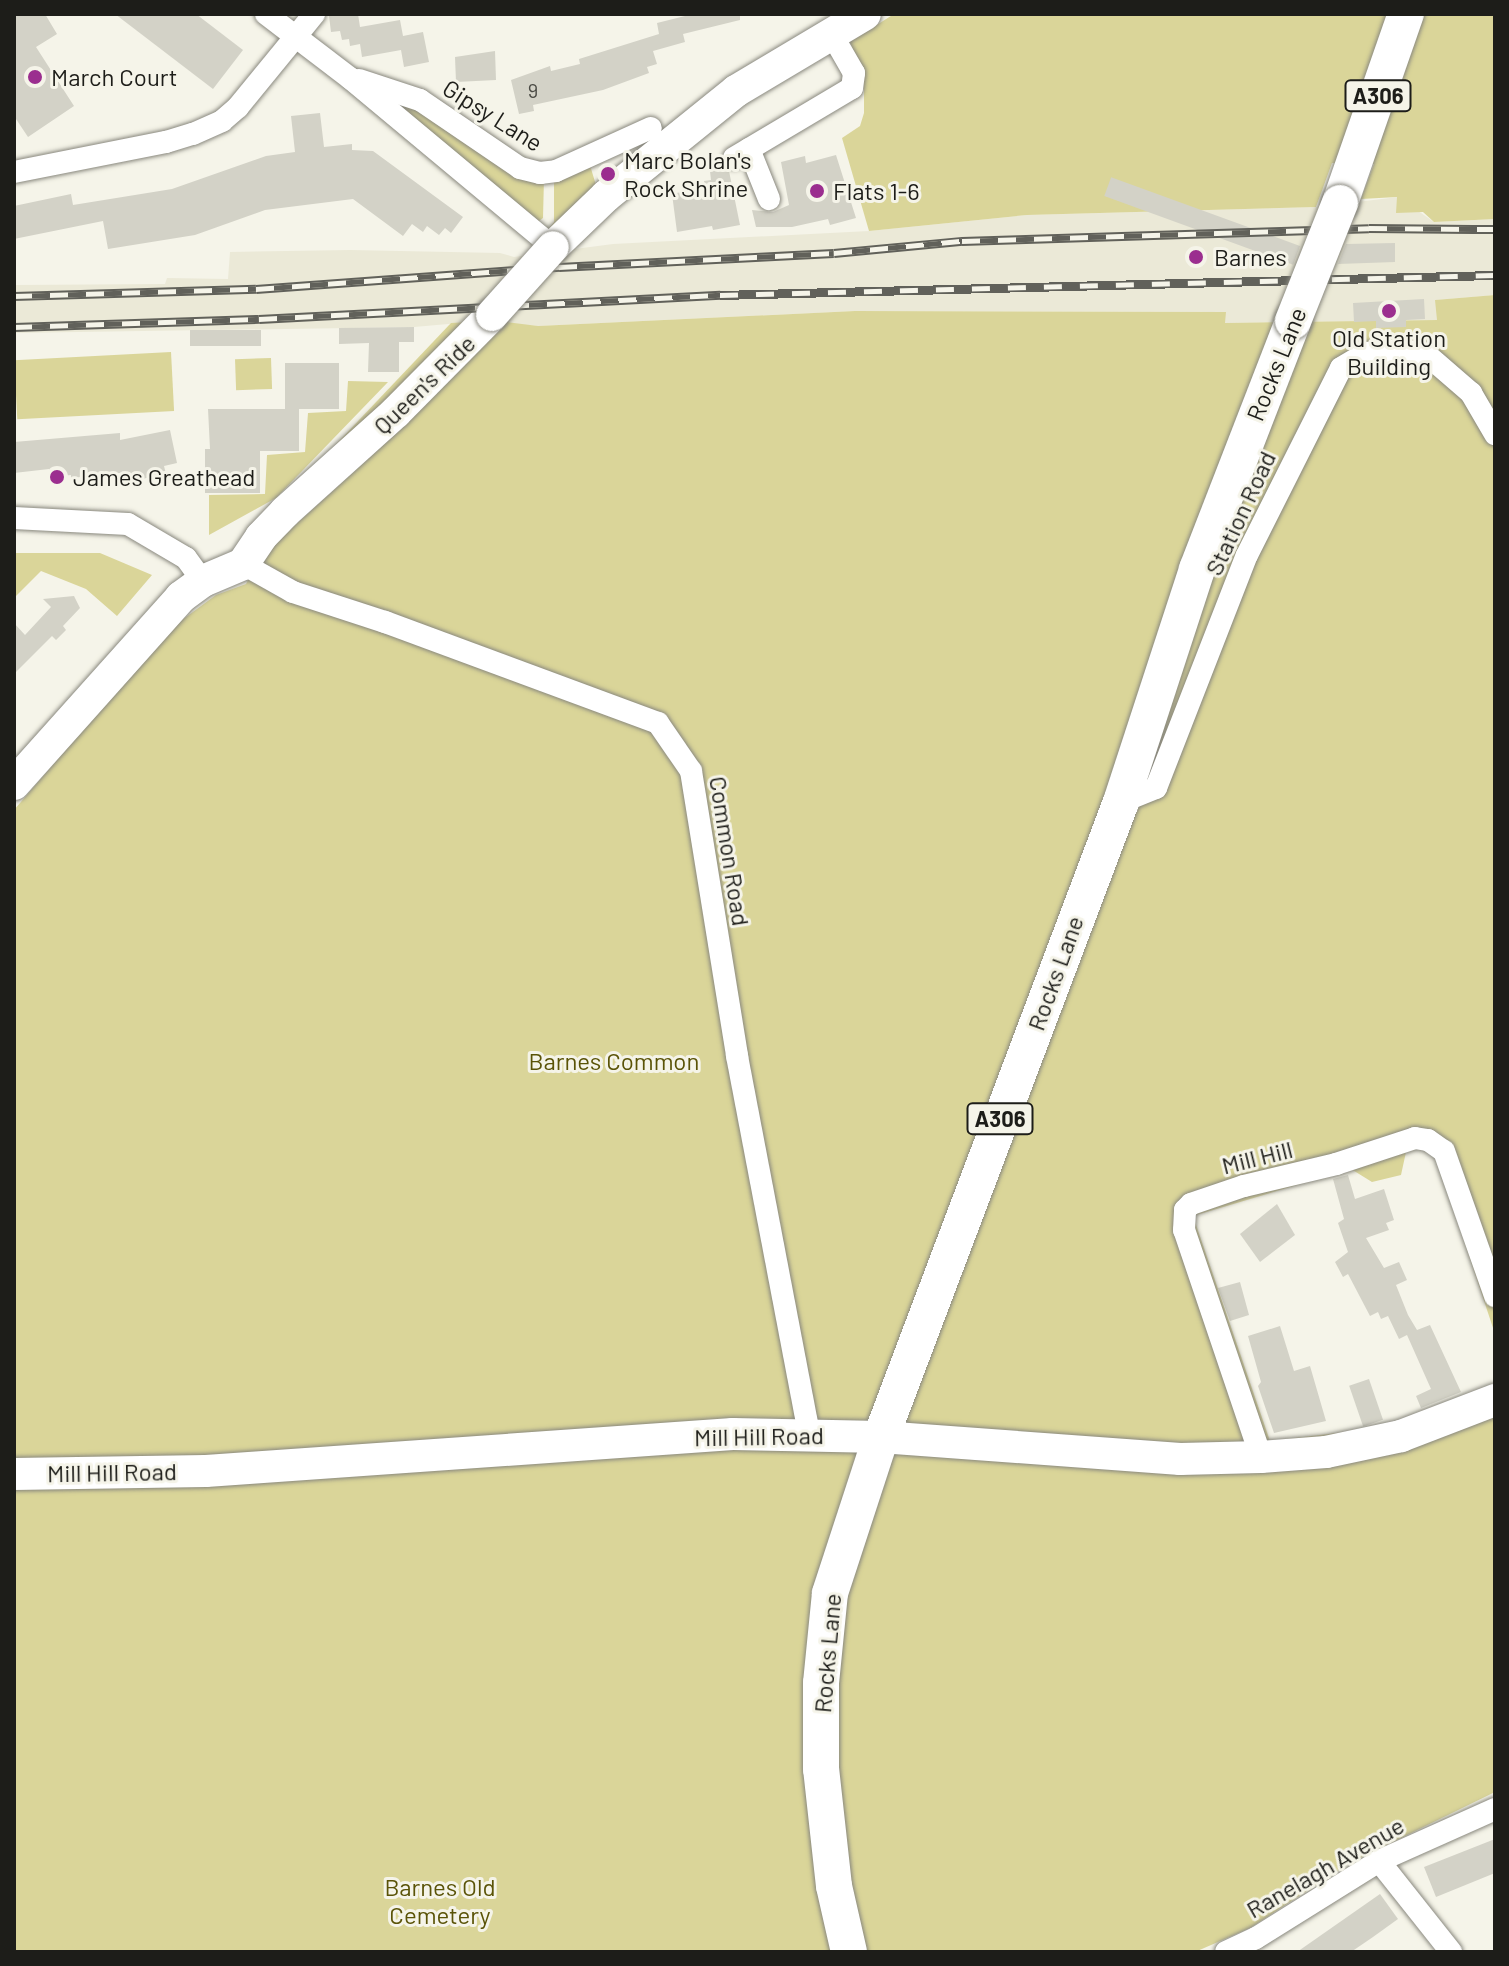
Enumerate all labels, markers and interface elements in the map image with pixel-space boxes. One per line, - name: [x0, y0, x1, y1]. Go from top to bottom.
- place label: March Court: [51, 63, 178, 91]
- marker: March Court: [26, 68, 44, 86]
- street label: Gipsy Lane: [438, 73, 548, 157]
- house number: 9: [528, 78, 538, 102]
- road number: A306: [1344, 78, 1412, 114]
- place label: Marc Bolan's Rock Shrine: [624, 146, 752, 202]
- marker: Marc Bolan's Rock Shrine: [599, 165, 617, 183]
- place label: Flats 1-6: [833, 177, 920, 205]
- marker: Flats 1-6: [808, 182, 826, 200]
- place label: Barnes: [1214, 243, 1287, 271]
- marker: Barnes: [1185, 246, 1207, 268]
- marker: Old Station Building: [1380, 302, 1398, 320]
- street label: Rocks Lane: [1240, 303, 1312, 425]
- place label: Old Station Building: [1332, 324, 1446, 380]
- street label: Queen's Ride: [367, 328, 481, 440]
- street label: Station Road: [1199, 446, 1281, 580]
- place label: James Greathead: [73, 463, 255, 491]
- marker: James Greathead: [48, 468, 66, 486]
- street label: Common Road: [704, 774, 756, 928]
- street label: Rocks Lane: [1021, 912, 1089, 1034]
- park label: Barnes Common: [529, 1047, 699, 1075]
- road number: A306: [966, 1101, 1034, 1137]
- street label: Mill Hill: [1219, 1134, 1295, 1180]
- street label: Mill Hill Road: [694, 1420, 824, 1452]
- street label: Mill Hill Road: [47, 1456, 177, 1488]
- street label: Rocks Lane: [807, 1592, 847, 1714]
- street label: Ranelagh Avenue: [1241, 1810, 1409, 1924]
- park label: Barnes Old Cemetery: [384, 1873, 496, 1929]

